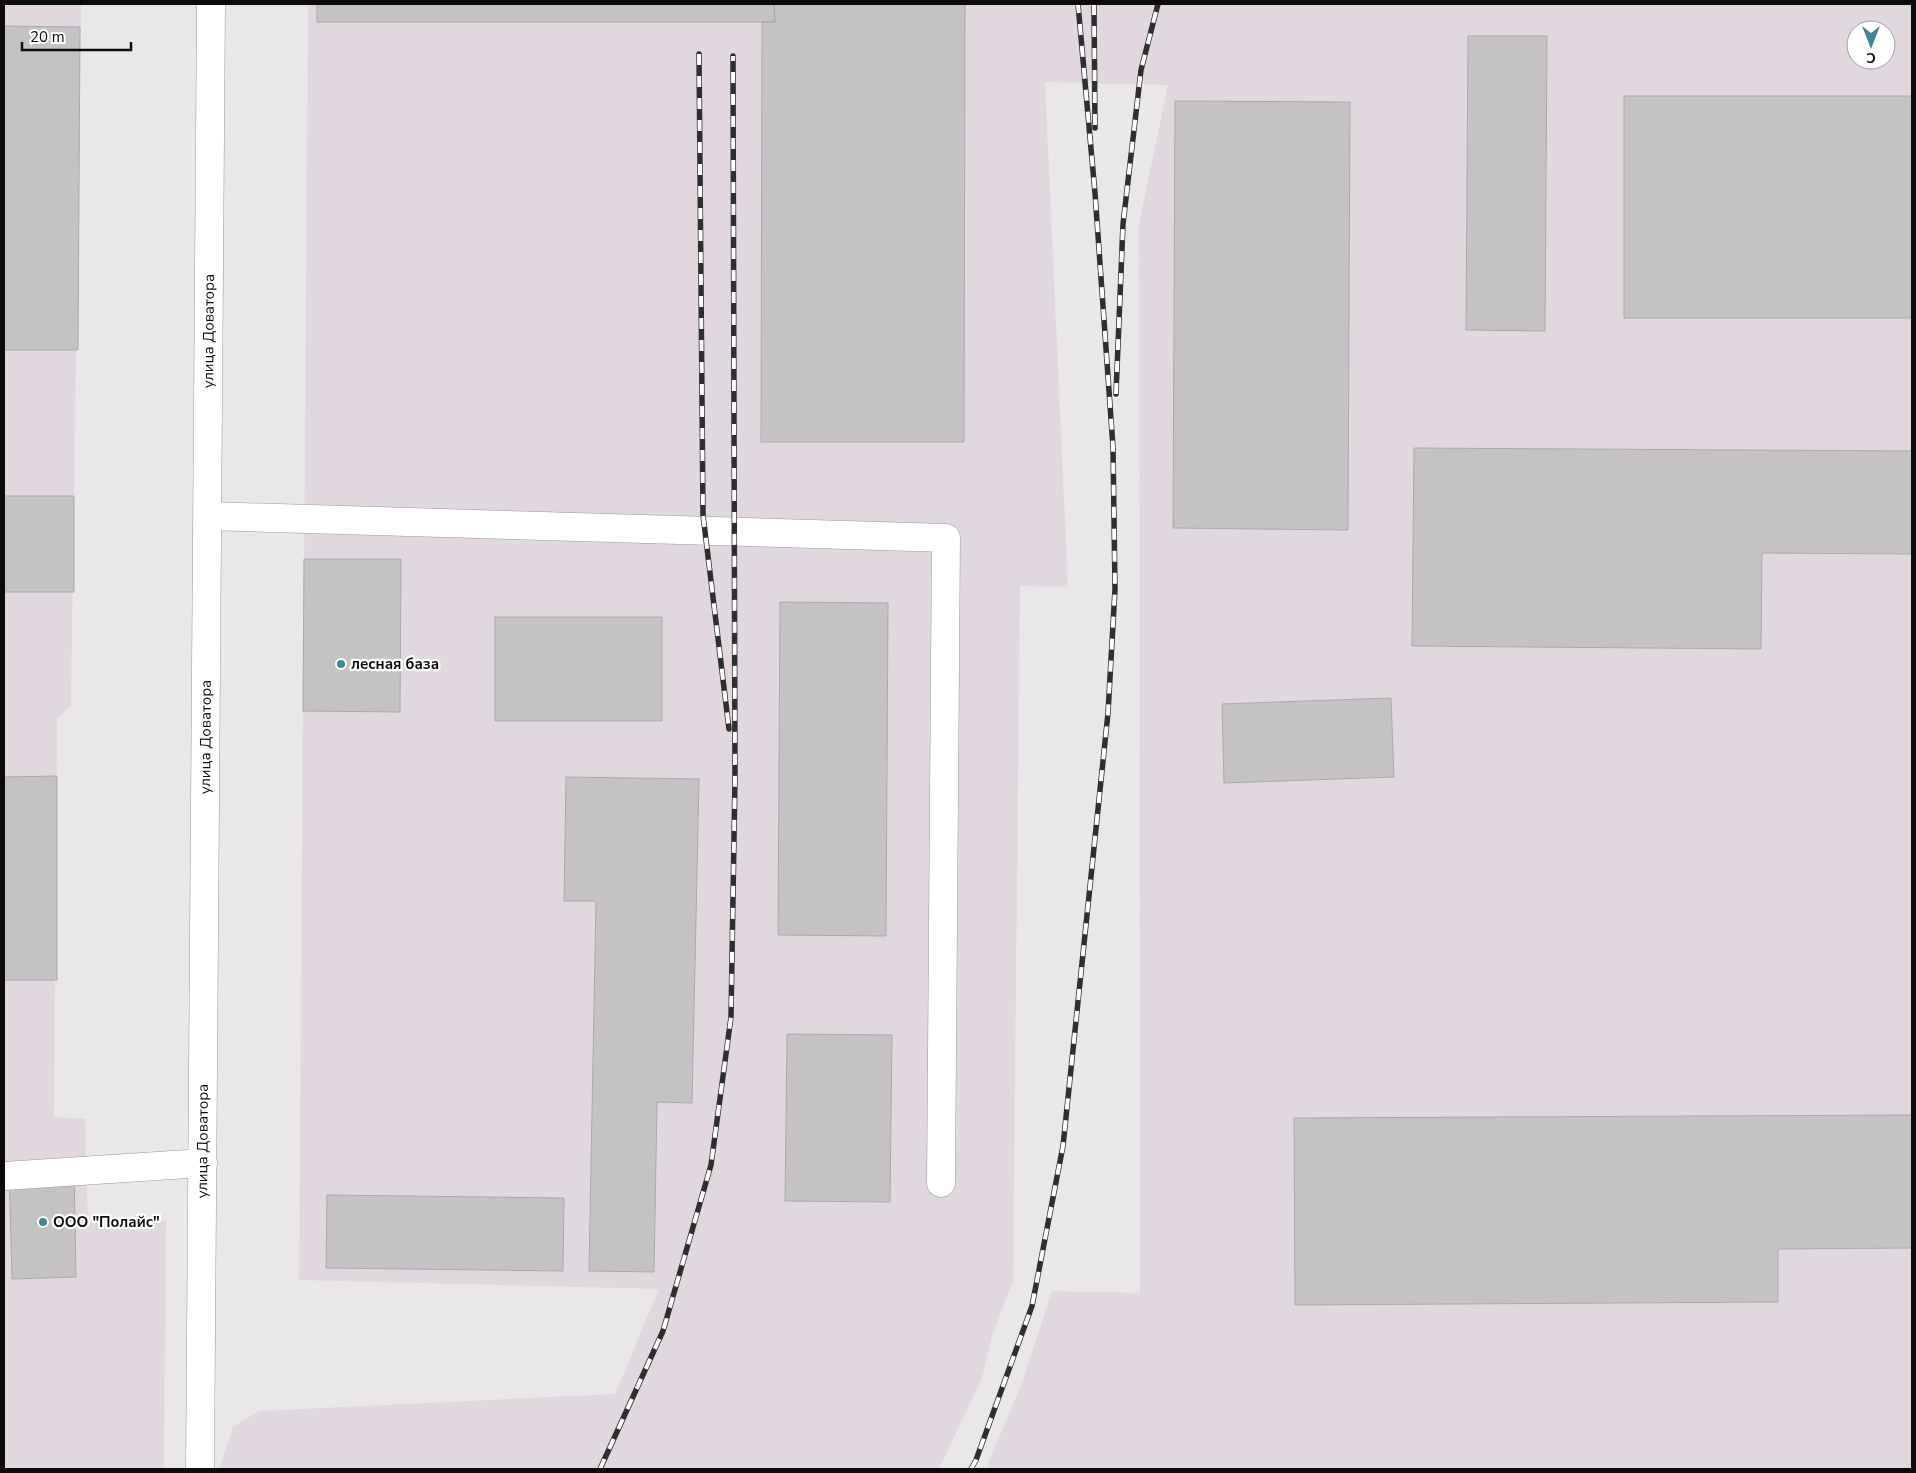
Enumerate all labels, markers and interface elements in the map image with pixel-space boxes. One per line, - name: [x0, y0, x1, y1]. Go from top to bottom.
- scale bar: [22, 20, 131, 52]
- north arrow: [1846, 20, 1896, 70]
- text: 20 m: [30, 27, 65, 47]
- text: С: [1866, 48, 1876, 67]
- street label: улица Доватора: [198, 274, 219, 388]
- place label: лесная база: [351, 654, 439, 674]
- marker: лесная база: [335, 658, 347, 670]
- street label: улица Доватора: [195, 680, 216, 794]
- street label: улица Доватора: [192, 1084, 213, 1198]
- place label: ООО "Полайс": [53, 1212, 160, 1232]
- marker: ООО "Полайс": [37, 1216, 49, 1228]

